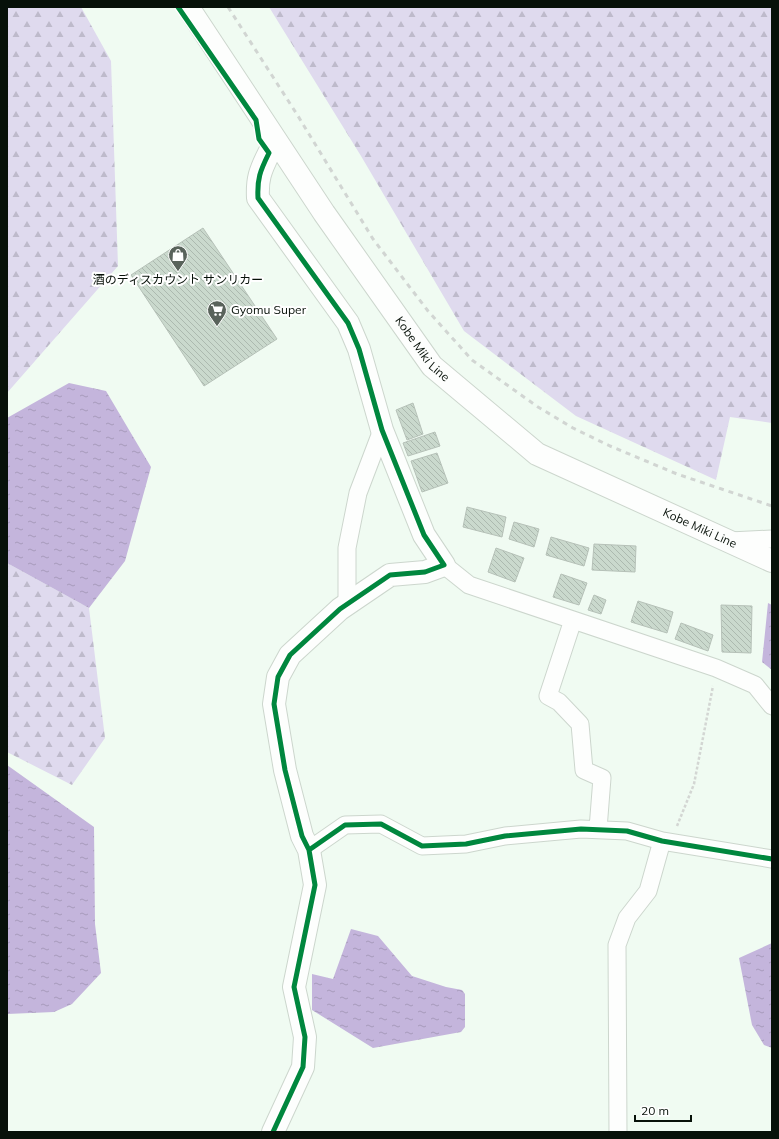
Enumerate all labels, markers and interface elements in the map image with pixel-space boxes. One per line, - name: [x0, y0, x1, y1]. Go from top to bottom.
- shop icon: 酒のディスカウント サンリカー: [167, 244, 189, 272]
- place label: 酒のディスカウント サンリカー: [93, 272, 263, 287]
- supermarket icon: Gyomu Super: [206, 299, 228, 327]
- place label: Gyomu Super: [231, 302, 307, 317]
- street label: Kobe Miki Line: [392, 313, 453, 385]
- street label: Kobe Miki Line: [661, 504, 739, 551]
- scale bar: [635, 1097, 691, 1123]
- text: 20 m: [641, 1103, 669, 1118]

